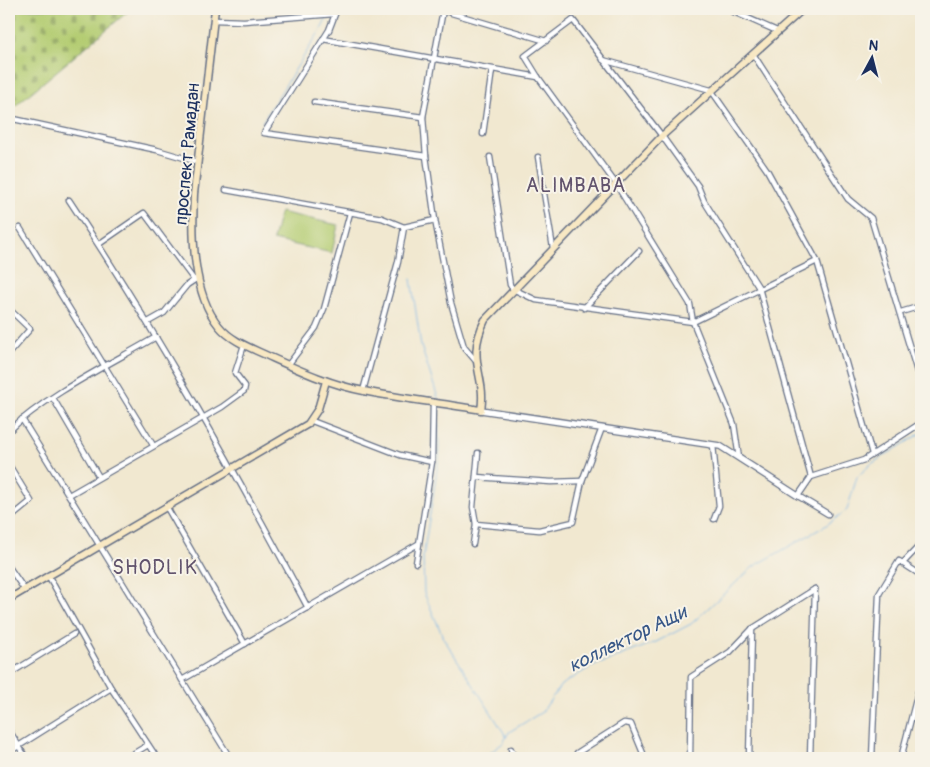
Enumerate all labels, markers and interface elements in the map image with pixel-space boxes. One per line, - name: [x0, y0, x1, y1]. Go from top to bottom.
- north arrow: [848, 32, 898, 82]
- text: N: [868, 37, 879, 55]
- street label: проспект Рамадан: [170, 82, 205, 226]
- district label: ALIMBABA: [526, 173, 626, 198]
- district label: SHODLIK: [112, 555, 198, 580]
- water label: коллектор Ащи: [565, 599, 693, 678]

